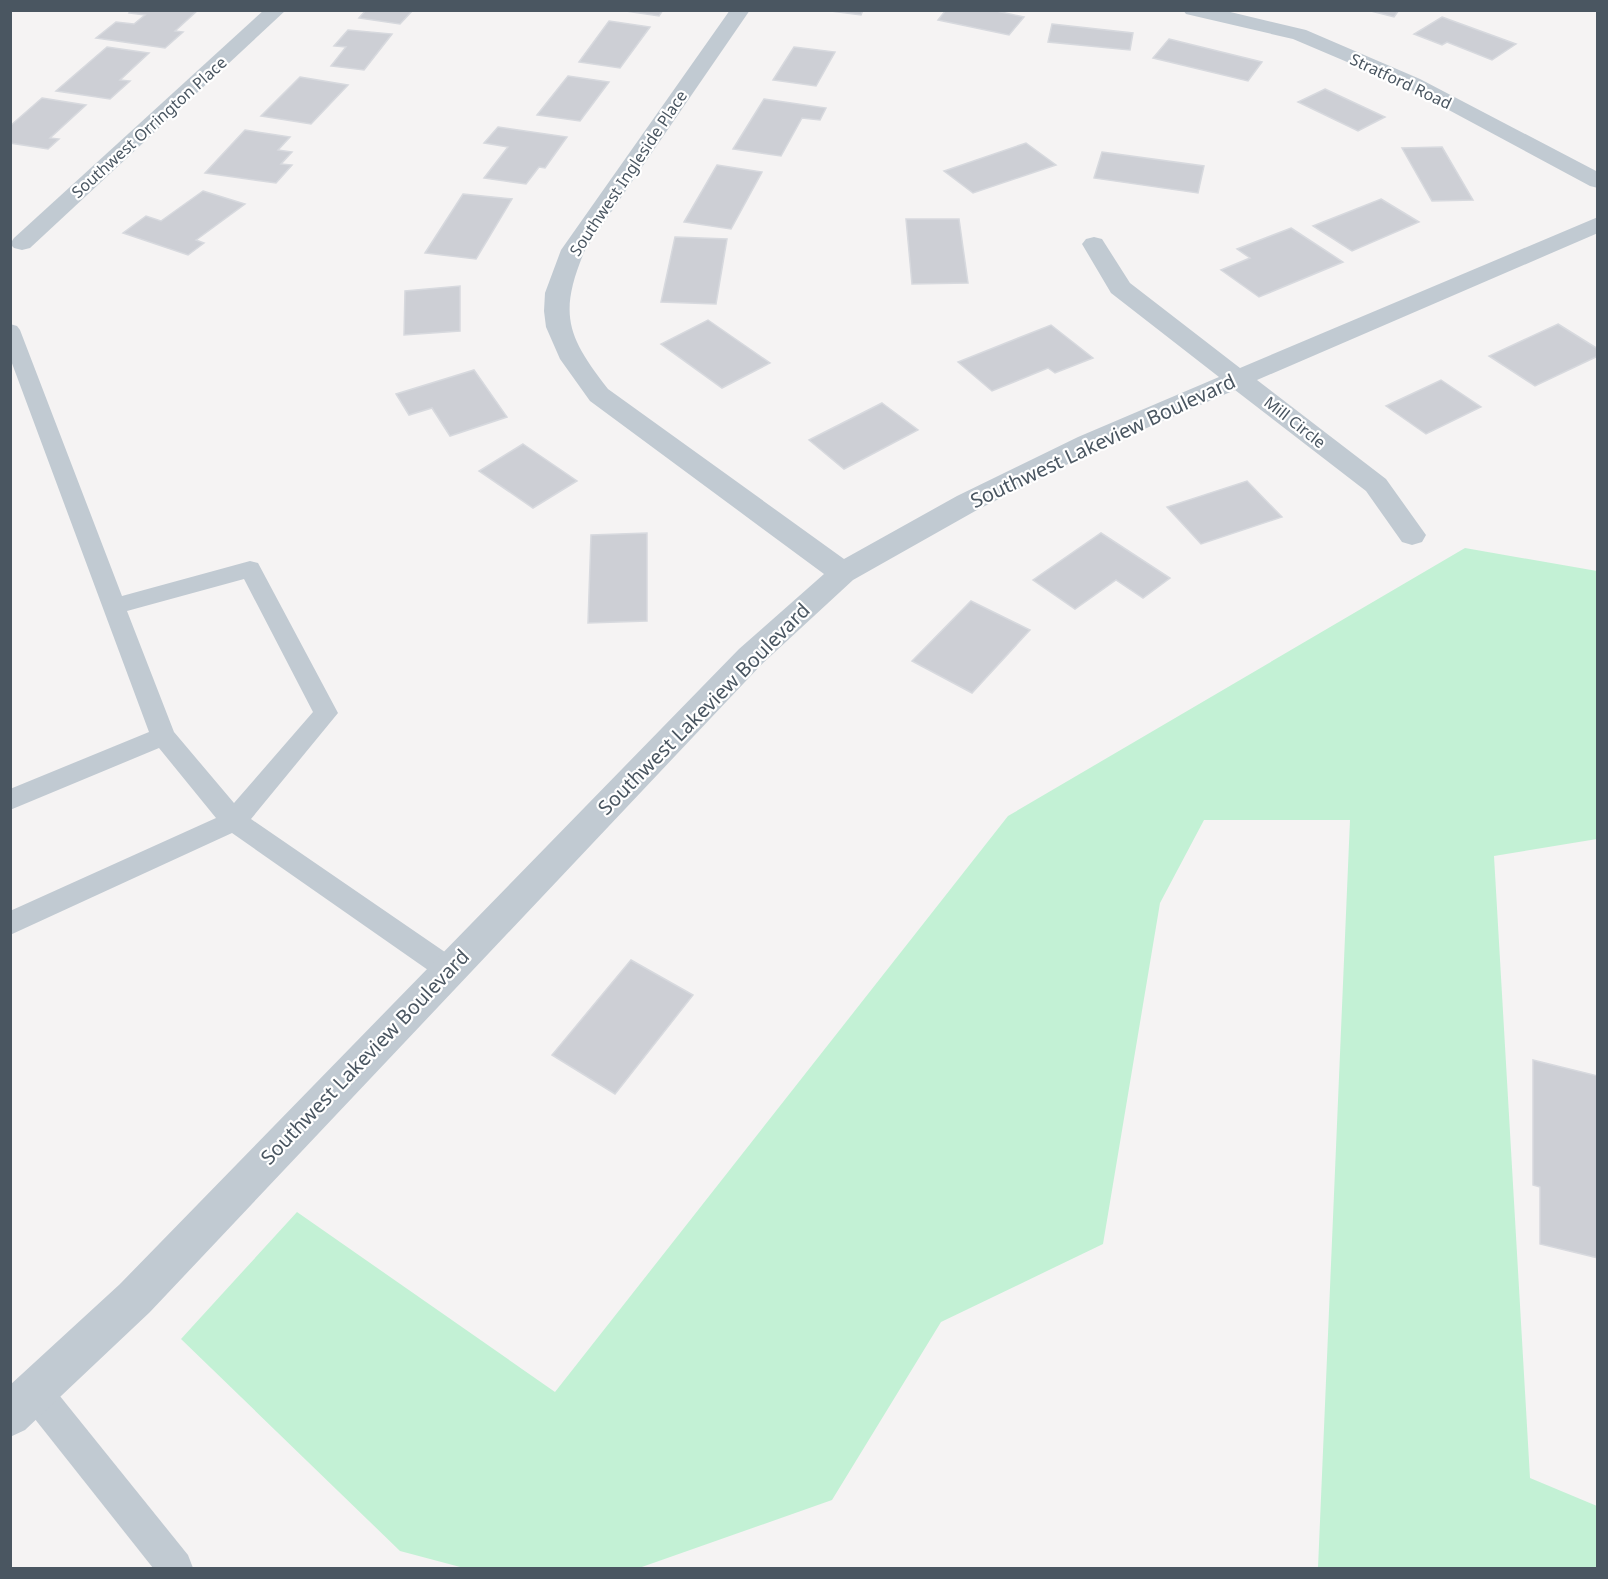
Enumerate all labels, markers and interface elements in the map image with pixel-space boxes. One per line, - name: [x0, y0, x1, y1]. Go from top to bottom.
- street label: Stratford Road: [1347, 48, 1455, 114]
- street label: Southwest Orrington Place: [67, 51, 231, 203]
- street label: Southwest Ingleside Place: [564, 86, 692, 260]
- street label: Southwest Lakeview Boulevard: [966, 367, 1240, 514]
- street label: Mill Circle: [1260, 391, 1330, 453]
- street label: Southwest Lakeview Boulevard: [592, 597, 816, 821]
- street label: Southwest Lakeview Boulevard: [254, 943, 475, 1170]

